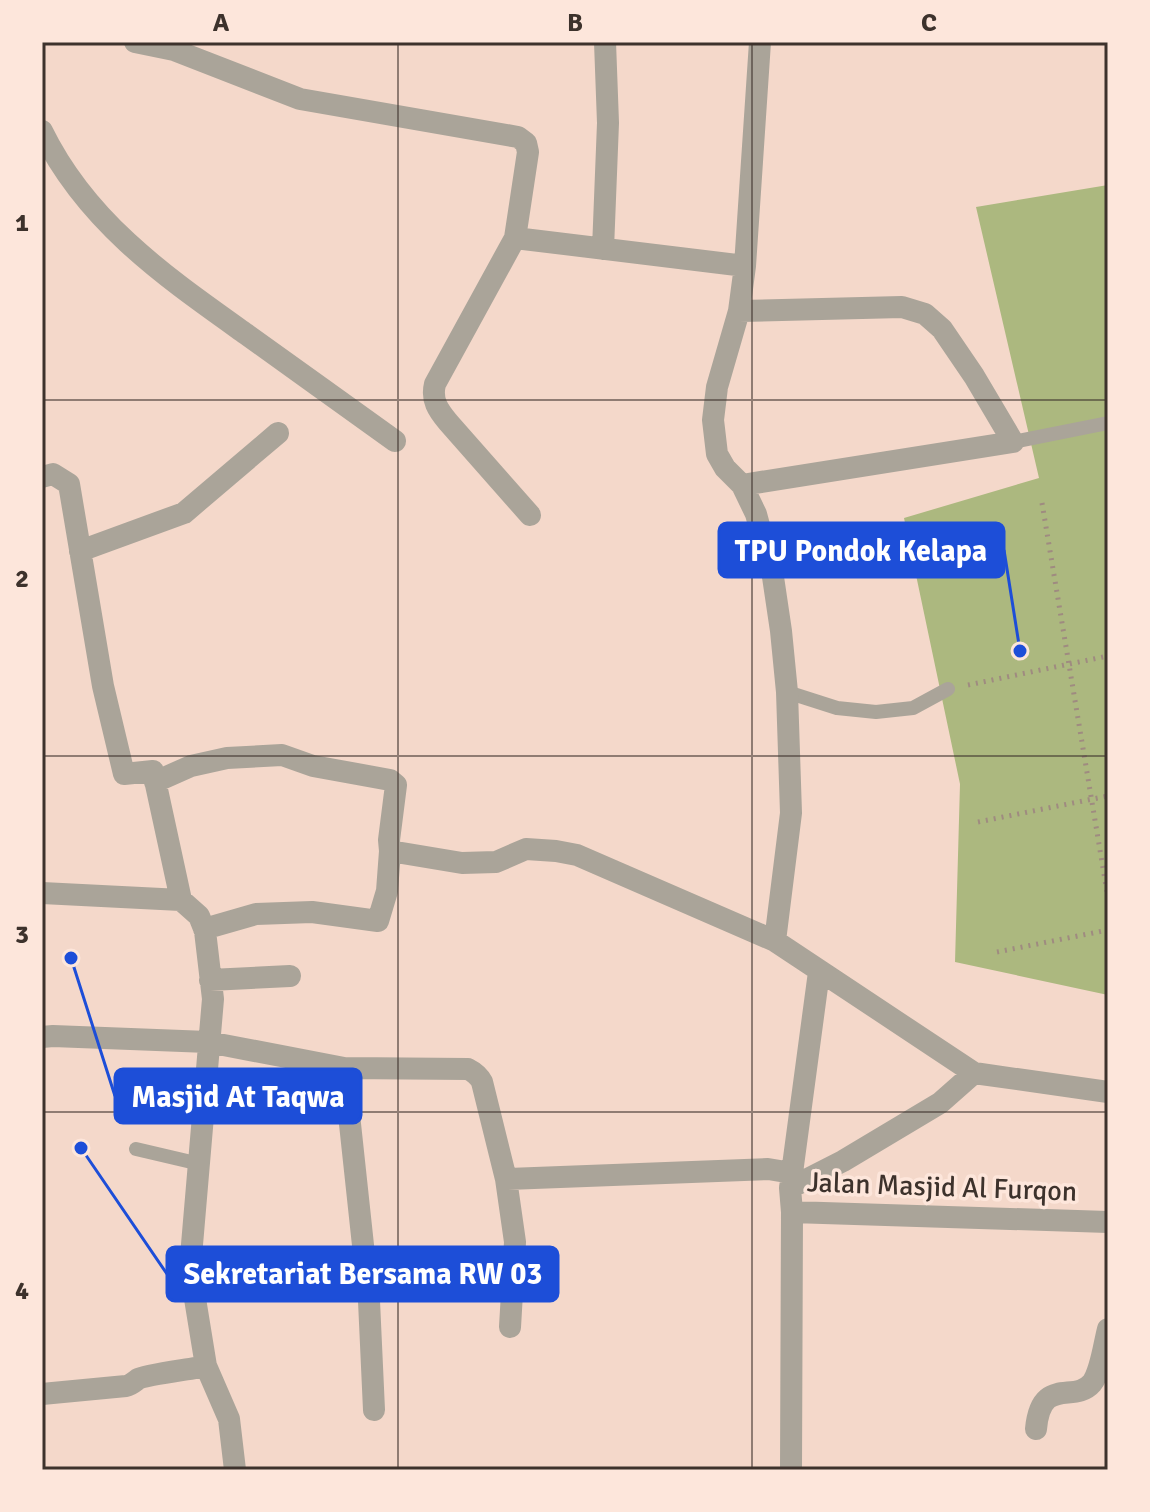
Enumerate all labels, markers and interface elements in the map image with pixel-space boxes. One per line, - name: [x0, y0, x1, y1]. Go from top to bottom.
- text: A: [213, 7, 230, 39]
- text: B: [567, 7, 583, 39]
- text: C: [921, 7, 937, 39]
- text: 1: [15, 207, 29, 239]
- callout: TPU Pondok Kelapa: [719, 523, 1004, 577]
- text: TPU Pondok Kelapa: [735, 533, 987, 570]
- text: 2: [15, 563, 29, 595]
- text: 3: [15, 919, 29, 951]
- callout: Masjid At Taqwa: [115, 1069, 361, 1123]
- text: Masjid At Taqwa: [131, 1079, 345, 1116]
- street label: Jalan Masjid Al Furqon: [806, 1165, 1078, 1209]
- callout: Sekretariat Bersama RW 03: [167, 1247, 558, 1301]
- text: Sekretariat Bersama RW 03: [183, 1256, 543, 1293]
- text: 4: [15, 1275, 29, 1307]

